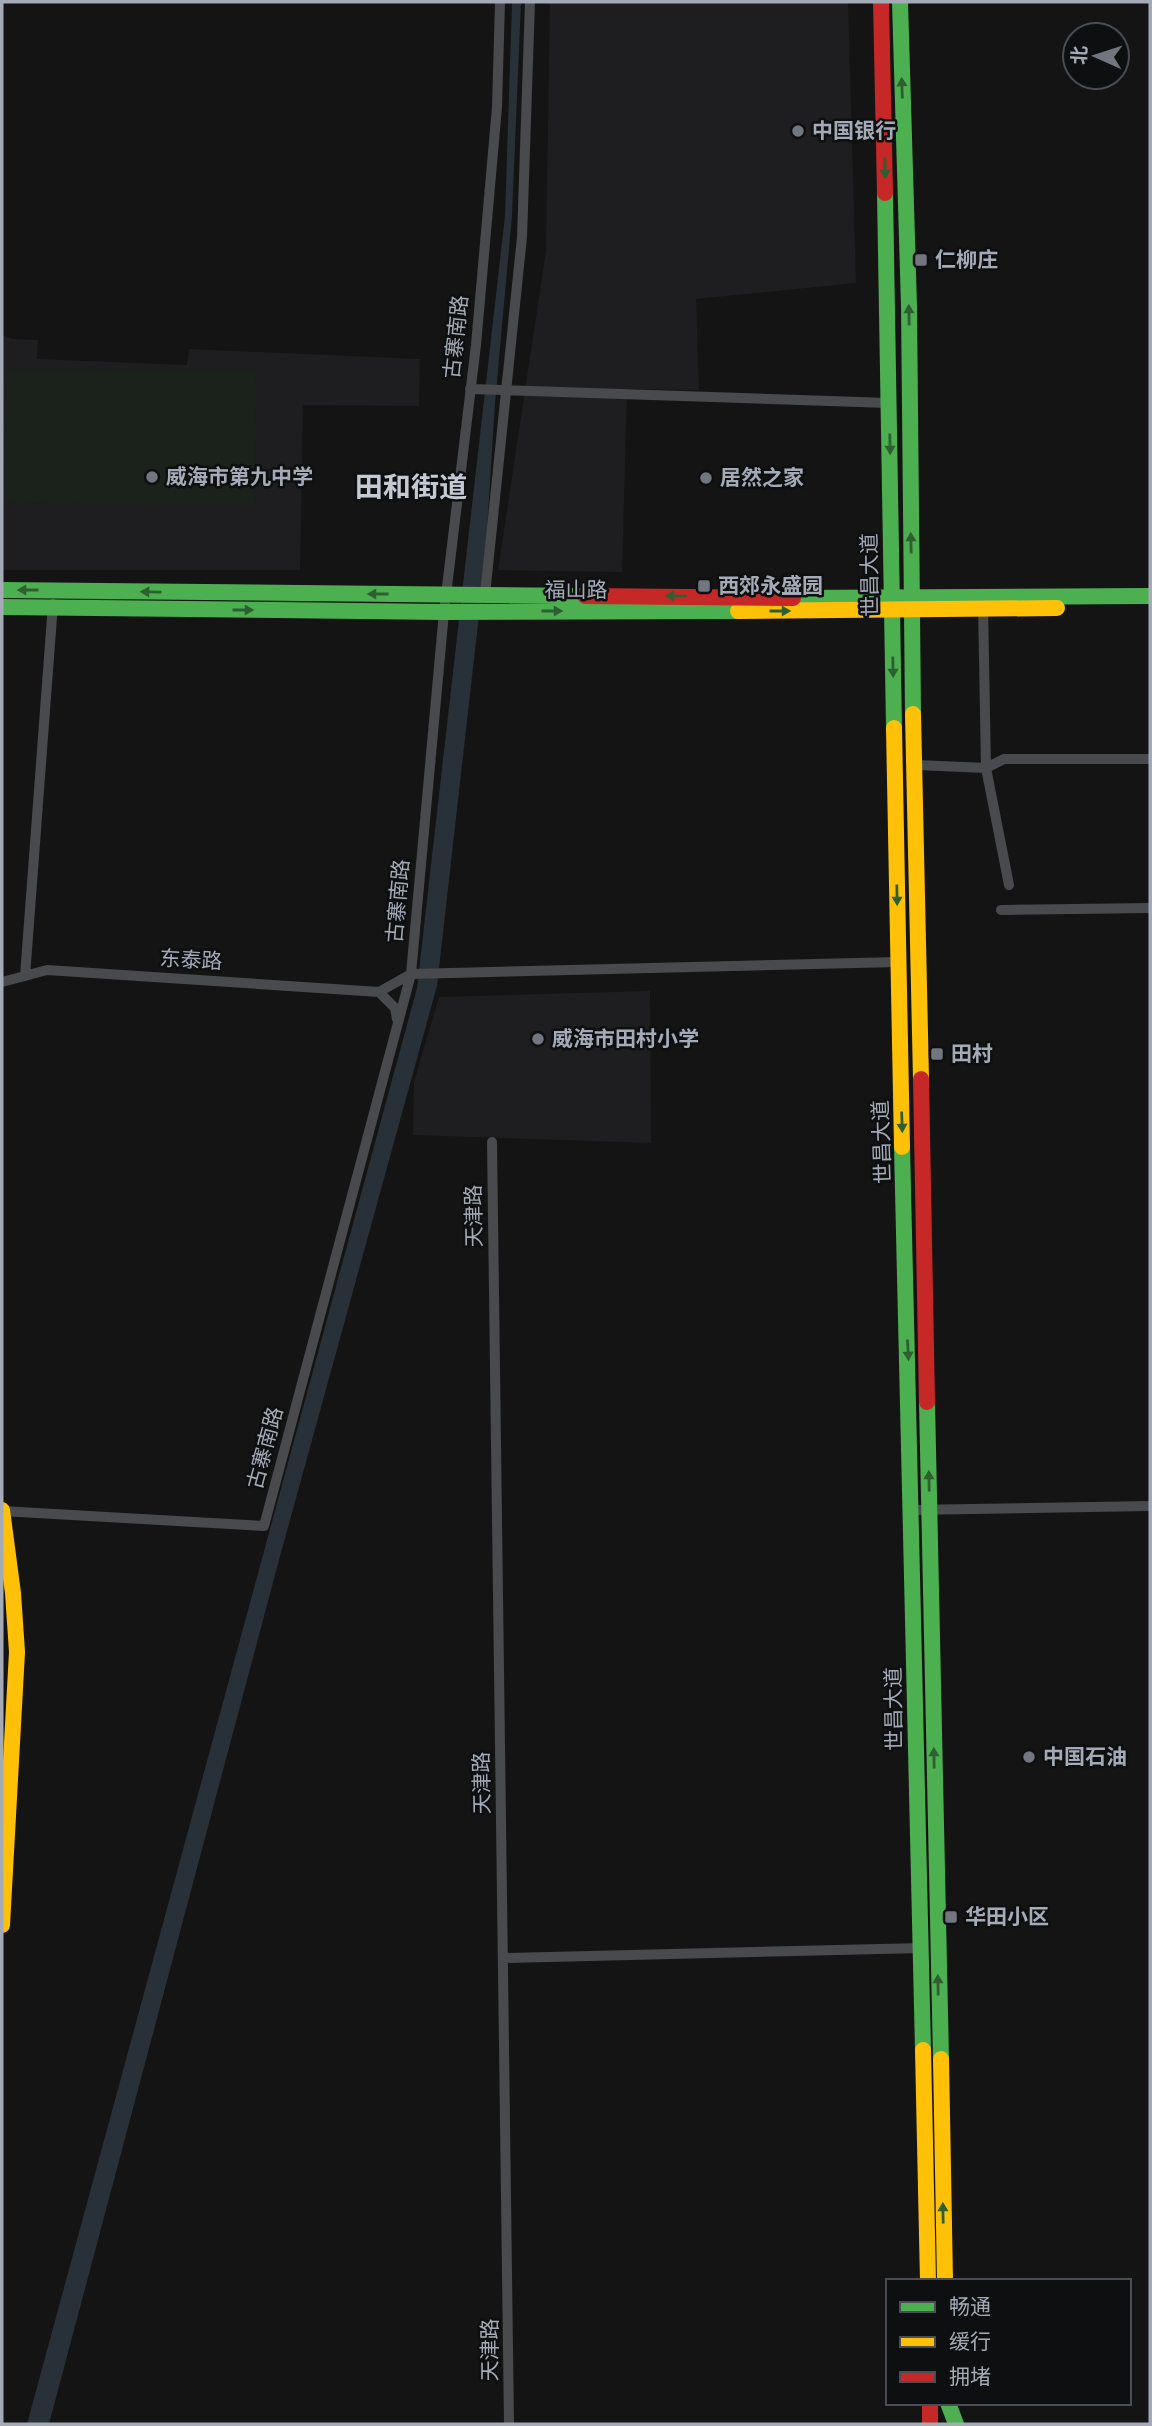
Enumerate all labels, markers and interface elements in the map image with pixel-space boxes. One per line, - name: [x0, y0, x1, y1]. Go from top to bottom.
- north arrow: [1061, 21, 1131, 91]
- text: 北: [1067, 45, 1094, 65]
- one-way arrow: [896, 76, 908, 98]
- place label: 中国银行: [812, 117, 896, 145]
- marker: 中国银行: [790, 123, 806, 139]
- one-way arrow: [879, 157, 890, 179]
- place label: 仁柳庄: [935, 246, 998, 274]
- marker: 仁柳庄: [913, 252, 929, 268]
- street label: 古寨南路: [438, 294, 474, 380]
- one-way arrow: [903, 304, 914, 326]
- one-way arrow: [884, 434, 896, 456]
- place label: 威海市第九中学: [166, 463, 313, 491]
- place label: 居然之家: [720, 464, 804, 492]
- marker: 威海市第九中学: [144, 469, 160, 485]
- district label: 田和街道: [355, 469, 467, 507]
- marker: 居然之家: [698, 470, 714, 486]
- one-way arrow: [905, 531, 917, 553]
- street label: 世昌大道: [855, 533, 885, 617]
- place label: 西郊永盛园: [718, 572, 823, 600]
- street label: 福山路: [545, 576, 608, 604]
- marker: 西郊永盛园: [696, 578, 712, 594]
- one-way arrow: [17, 584, 39, 596]
- one-way arrow: [139, 586, 161, 597]
- one-way arrow: [367, 588, 389, 599]
- one-way arrow: [665, 591, 687, 602]
- one-way arrow: [233, 604, 255, 616]
- one-way arrow: [541, 605, 563, 617]
- one-way arrow: [769, 605, 791, 617]
- one-way arrow: [887, 656, 899, 678]
- street label: 古寨南路: [380, 858, 416, 944]
- one-way arrow: [891, 884, 903, 906]
- street label: 东泰路: [159, 944, 223, 976]
- place label: 威海市田村小学: [552, 1025, 699, 1053]
- marker: 威海市田村小学: [530, 1031, 546, 1047]
- place label: 田村: [951, 1040, 993, 1068]
- marker: 田村: [929, 1046, 945, 1062]
- street label: 世昌大道: [867, 1100, 897, 1184]
- one-way arrow: [897, 1111, 908, 1133]
- street label: 天津路: [459, 1184, 489, 1248]
- one-way arrow: [903, 1339, 914, 1361]
- street label: 古寨南路: [241, 1404, 289, 1492]
- one-way arrow: [923, 1470, 935, 1492]
- street label: 世昌大道: [879, 1667, 909, 1751]
- place label: 中国石油: [1043, 1743, 1127, 1771]
- one-way arrow: [929, 1746, 940, 1768]
- marker: 中国石油: [1021, 1749, 1037, 1765]
- street label: 天津路: [467, 1751, 497, 1815]
- place label: 华田小区: [965, 1903, 1049, 1931]
- marker: 华田小区: [943, 1909, 959, 1925]
- one-way arrow: [933, 1974, 944, 1996]
- one-way arrow: [938, 2201, 949, 2223]
- legend: [886, 2279, 1131, 2405]
- text: 畅通: [949, 2293, 991, 2321]
- street label: 天津路: [476, 2319, 504, 2382]
- text: 缓行: [949, 2328, 991, 2356]
- text: 拥堵: [949, 2363, 991, 2391]

